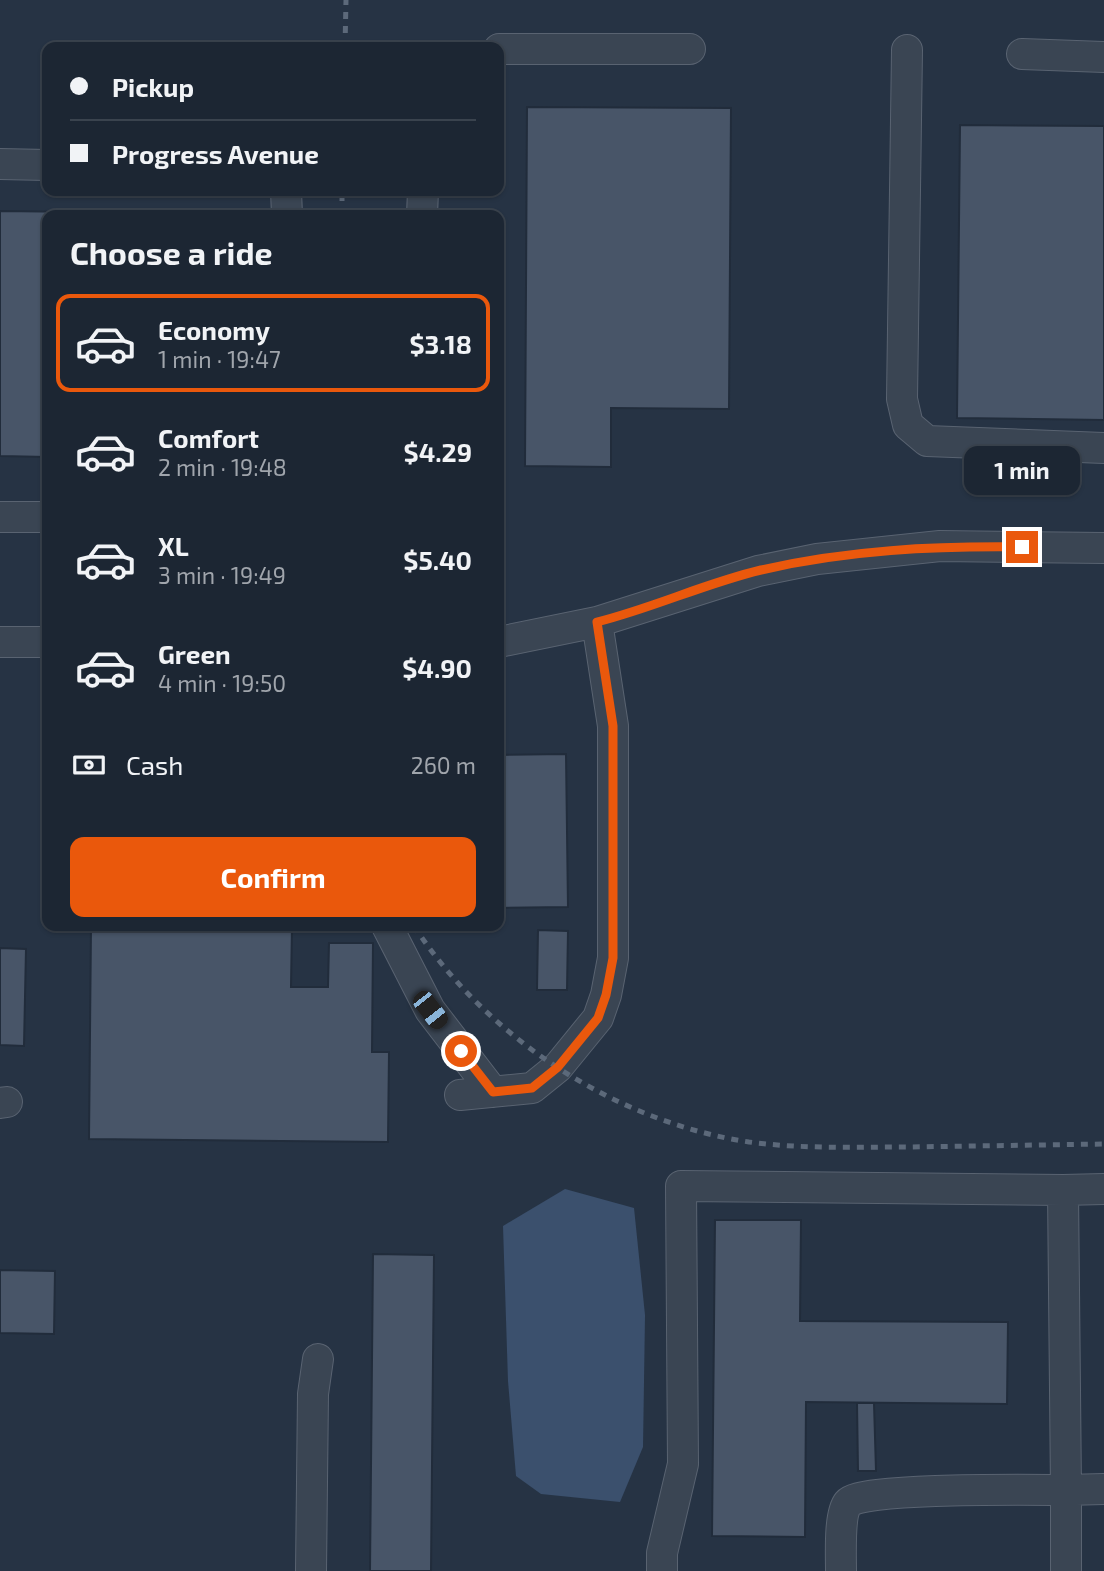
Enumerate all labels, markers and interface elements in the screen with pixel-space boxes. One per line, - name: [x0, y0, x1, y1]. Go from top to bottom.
- text: Pickup: [112, 71, 194, 102]
- text: Progress Avenue: [112, 138, 319, 169]
- text: Choose a ride: [70, 233, 273, 271]
- icon: car: [74, 312, 137, 375]
- text: Economy: [158, 314, 270, 345]
- text: $3.18: [410, 328, 472, 359]
- text: 1 min · 19:47: [158, 345, 281, 373]
- icon: car: [74, 420, 137, 483]
- text: Comfort: [158, 422, 259, 453]
- text: $4.29: [404, 436, 472, 467]
- callout: 1 min: [964, 446, 1080, 494]
- text: 2 min · 19:48: [158, 453, 287, 481]
- text: 1 min: [994, 456, 1050, 484]
- icon: car: [74, 528, 137, 591]
- text: XL: [158, 530, 189, 561]
- route end: [1006, 531, 1038, 563]
- text: $5.40: [403, 544, 472, 575]
- text: 3 min · 19:49: [158, 561, 286, 589]
- icon: car: [74, 636, 137, 699]
- text: Green: [158, 638, 231, 669]
- text: $4.90: [402, 652, 472, 683]
- text: 4 min · 19:50: [158, 669, 286, 697]
- icon: cash: [70, 746, 108, 784]
- text: Cash: [126, 749, 183, 780]
- text: 260 m: [411, 751, 476, 779]
- button: Confirm: [70, 837, 476, 917]
- car: [409, 987, 452, 1033]
- route start: [445, 1035, 477, 1067]

